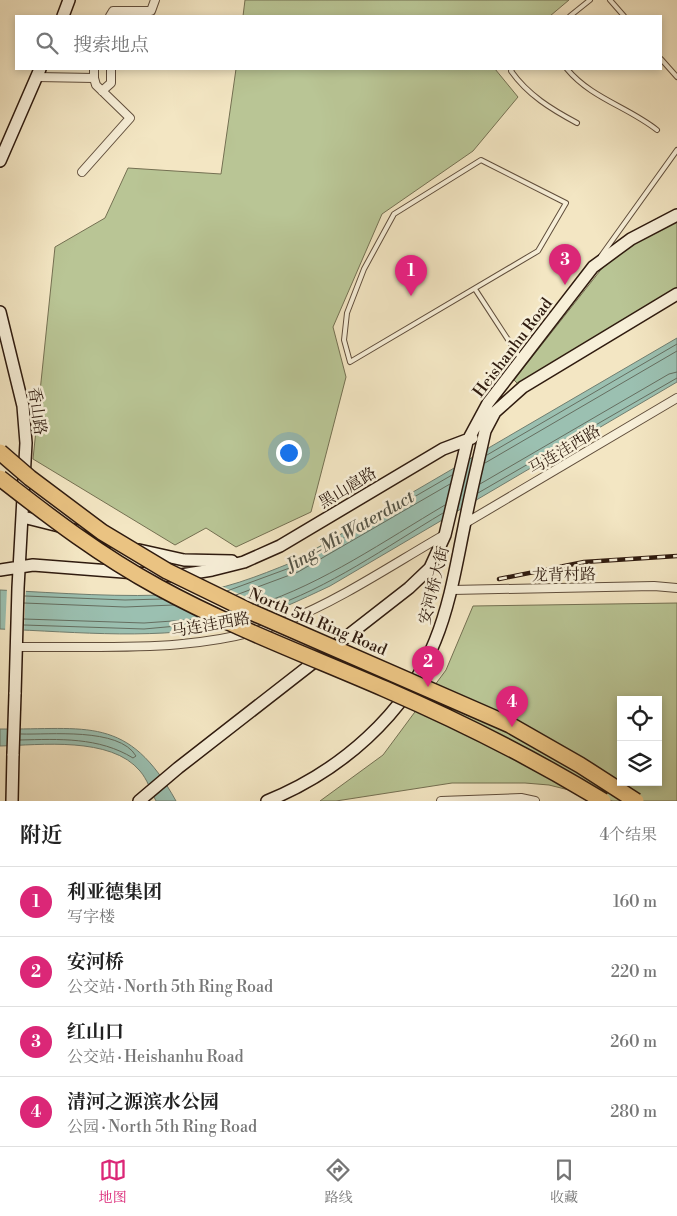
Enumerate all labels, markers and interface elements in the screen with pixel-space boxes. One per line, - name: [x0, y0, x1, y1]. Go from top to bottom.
- search box: [15, 15, 662, 70]
- icon: search: [33, 29, 61, 57]
- text: 搜索地点: [73, 33, 149, 57]
- pin: 3: [549, 244, 581, 285]
- pin: 1: [395, 255, 427, 296]
- street label: Heishanhu Road: [469, 294, 557, 401]
- street label: 香山路: [24, 386, 50, 436]
- street label: 马连洼西路: [525, 421, 604, 479]
- your location: [276, 440, 302, 466]
- street label: 黑山扈路: [315, 463, 380, 513]
- water label: Jing-Mi Waterduct: [280, 485, 419, 578]
- street label: 安河桥大街: [415, 544, 453, 626]
- street label: 龙背村路: [532, 564, 596, 586]
- street label: North 5th Ring Road: [245, 584, 390, 660]
- street label: 马连洼西路: [169, 608, 251, 642]
- pin: 2: [412, 646, 444, 687]
- pin: 4: [496, 686, 528, 727]
- map controls: [617, 696, 662, 786]
- button: locate: [617, 696, 662, 741]
- button: layers: [617, 741, 662, 786]
- text: 附近: [20, 823, 62, 849]
- text: 4个结果: [599, 825, 657, 845]
- text: 利亚德集团: [67, 880, 162, 904]
- text: 1: [32, 892, 40, 912]
- text: 160 m: [613, 892, 657, 912]
- text: 写字楼: [67, 907, 115, 927]
- text: 安河桥: [67, 950, 124, 974]
- text: 2: [31, 962, 41, 982]
- text: 220 m: [611, 962, 657, 982]
- text: 公交站 · North 5th Ring Road: [67, 977, 273, 997]
- text: 红山口: [67, 1020, 124, 1044]
- text: 3: [31, 1032, 41, 1052]
- text: 260 m: [610, 1032, 657, 1052]
- text: 公交站 · Heishanhu Road: [67, 1047, 244, 1067]
- text: 清河之源滨水公园: [67, 1090, 219, 1114]
- text: 4: [31, 1102, 41, 1122]
- text: 280 m: [610, 1102, 657, 1122]
- text: 公园 · North 5th Ring Road: [67, 1117, 257, 1137]
- tab: 地图: [99, 1156, 127, 1207]
- tab: 路线: [324, 1156, 352, 1207]
- tab: 收藏: [550, 1156, 578, 1207]

